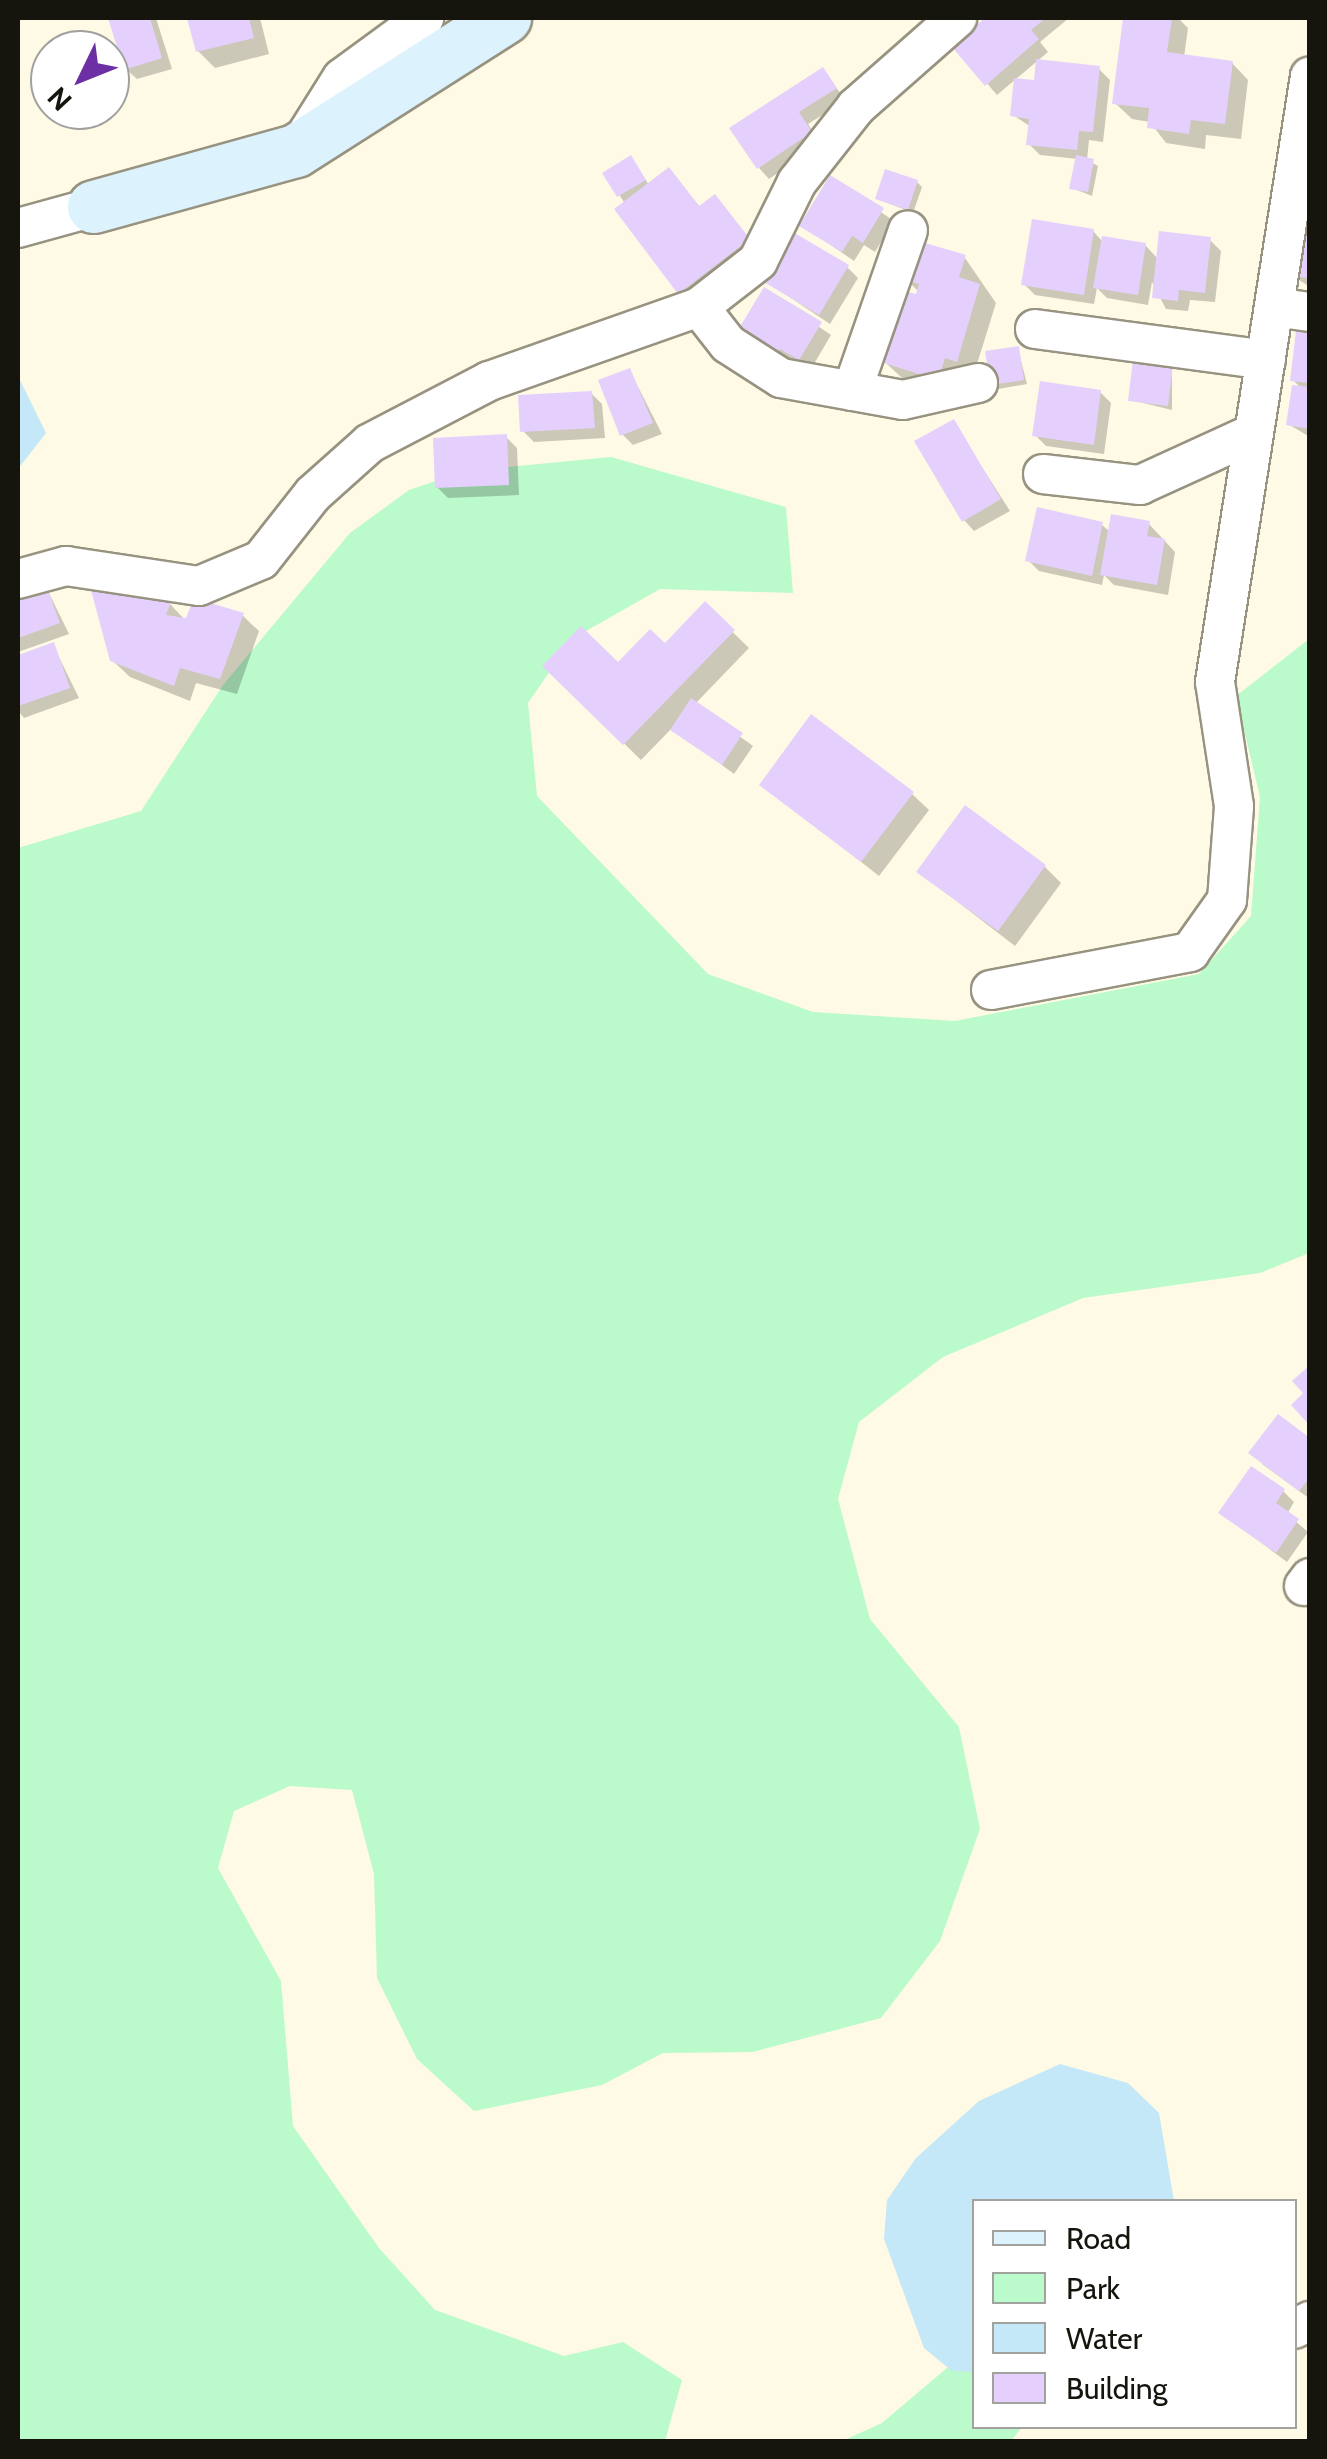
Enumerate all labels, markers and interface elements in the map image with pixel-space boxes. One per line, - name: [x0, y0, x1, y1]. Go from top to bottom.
- north arrow: [30, 30, 130, 130]
- text: N: [40, 80, 79, 118]
- legend: [972, 2199, 1297, 2429]
- text: Road: [1066, 2220, 1131, 2257]
- text: Park: [1066, 2270, 1120, 2307]
- text: Water: [1066, 2320, 1142, 2357]
- text: Building: [1066, 2370, 1168, 2407]

